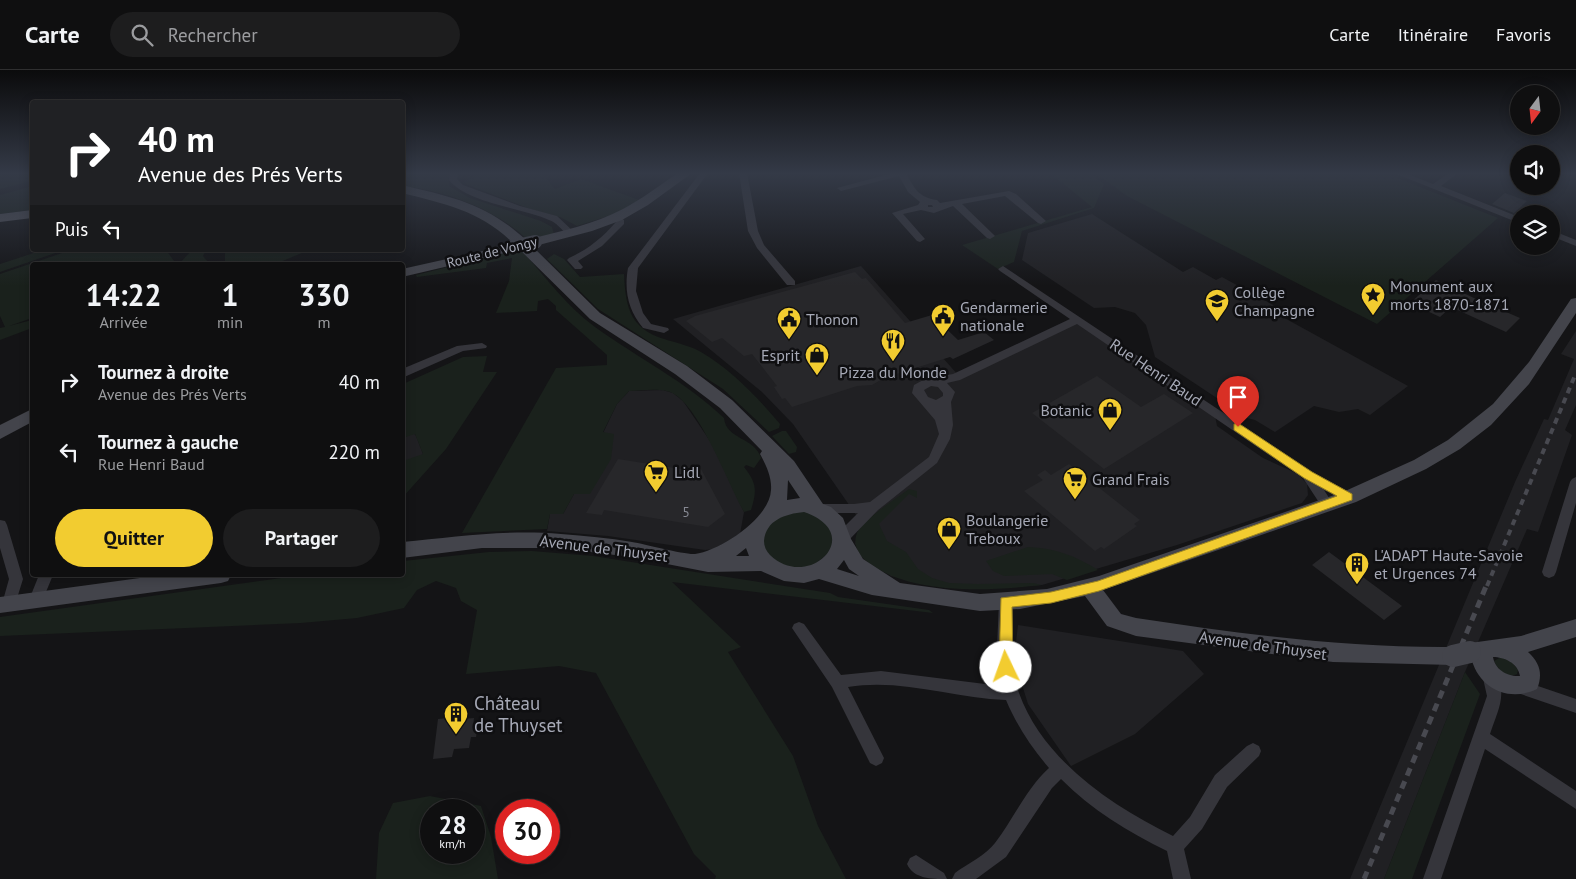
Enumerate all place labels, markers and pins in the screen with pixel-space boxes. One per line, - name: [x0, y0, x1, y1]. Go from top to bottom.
- place label: Monument aux morts 1870-1871: [1390, 276, 1509, 314]
- place label: Collège Champagne: [1234, 282, 1315, 320]
- place icon: Monument aux morts 1870-1871: [1360, 282, 1386, 316]
- school or university icon: Collège Champagne: [1204, 288, 1230, 322]
- place label: Gendarmerie nationale: [960, 297, 1048, 335]
- public building icon: Gendarmerie nationale: [930, 303, 956, 337]
- public building icon: Thonon: [776, 306, 802, 340]
- place label: Thonon: [806, 309, 858, 329]
- restaurant icon: Pizza du Monde: [880, 328, 906, 362]
- shop icon: Esprit: [804, 342, 830, 376]
- place label: Esprit: [761, 345, 801, 365]
- place label: Pizza du Monde: [839, 362, 947, 382]
- pin: [1217, 376, 1259, 427]
- shop icon: Botanic: [1097, 397, 1123, 431]
- place label: Botanic: [1040, 400, 1092, 420]
- supermarket icon: Lidl: [643, 459, 669, 493]
- place label: Lidl: [674, 462, 700, 482]
- supermarket icon: Grand Frais: [1062, 466, 1088, 500]
- place label: Grand Frais: [1092, 469, 1170, 489]
- place label: Boulangerie Treboux: [966, 510, 1048, 548]
- shop icon: Boulangerie Treboux: [936, 516, 962, 550]
- place label: L'ADAPT Haute-Savoie et Urgences 74: [1374, 545, 1523, 583]
- building icon: L'ADAPT Haute-Savoie et Urgences 74: [1344, 551, 1370, 585]
- place label: Château de Thuyset: [474, 691, 563, 737]
- building icon: Château de Thuyset: [443, 701, 469, 735]

